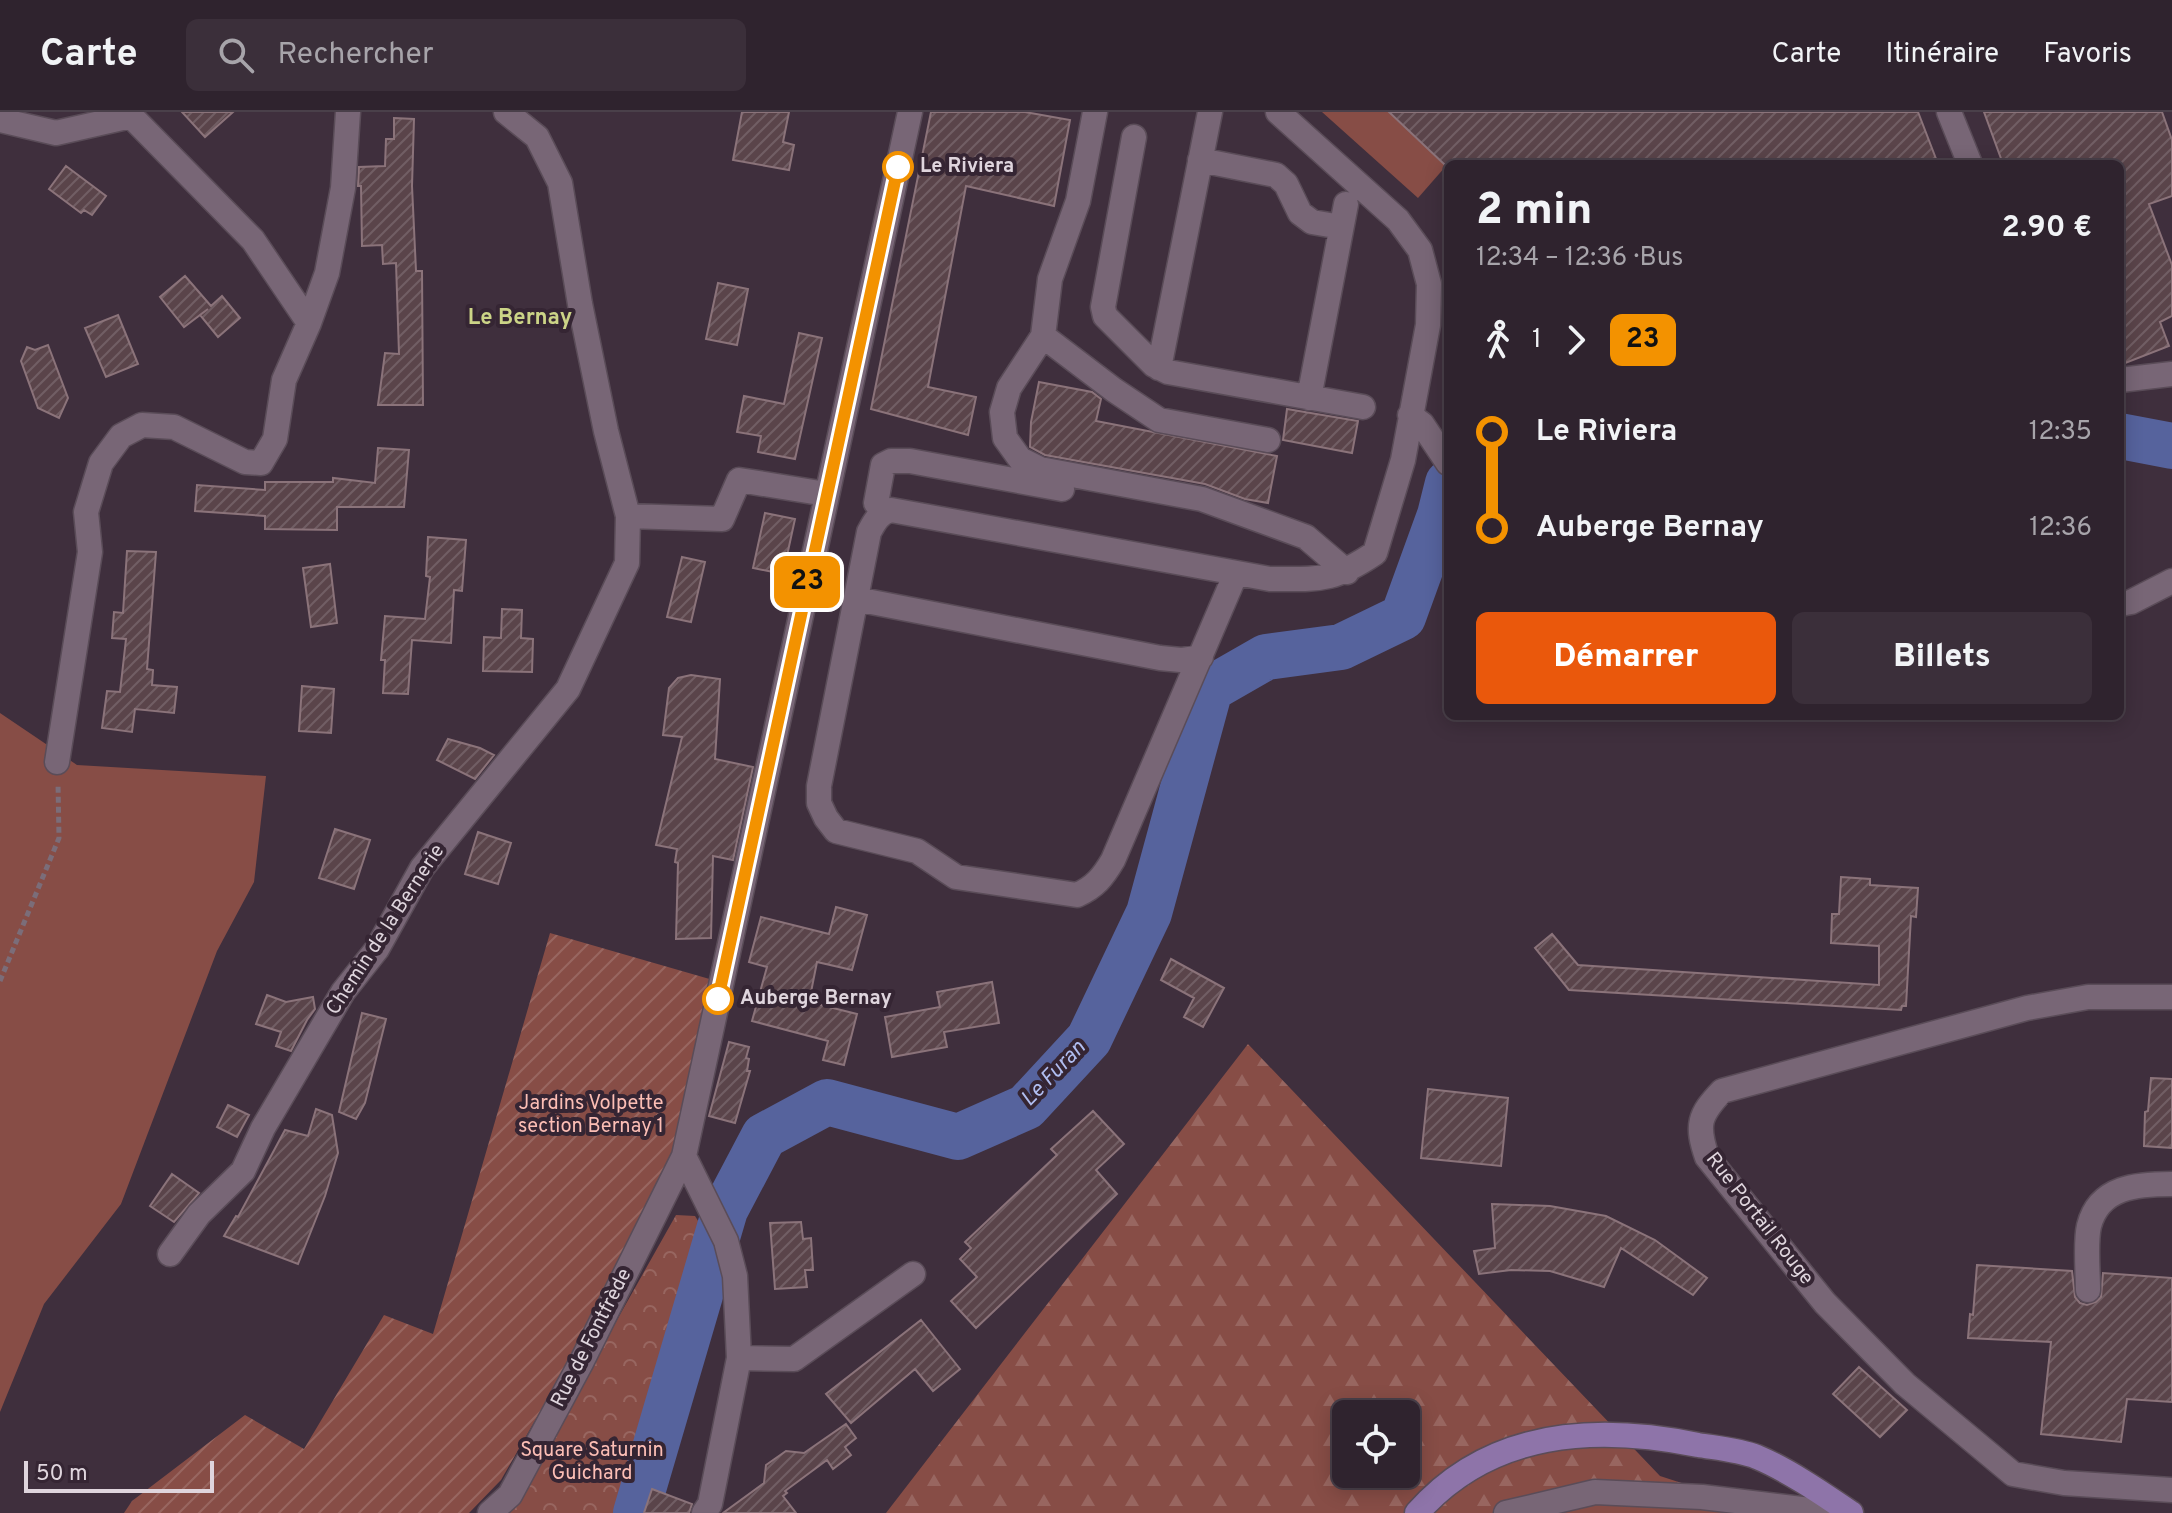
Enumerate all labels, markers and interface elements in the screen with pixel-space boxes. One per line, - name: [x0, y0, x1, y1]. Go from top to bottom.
- search box: [186, 19, 746, 91]
- text: Carte: [40, 31, 138, 80]
- icon: search: [214, 33, 258, 77]
- text: Rechercher: [278, 37, 434, 74]
- text: Carte: [1772, 37, 1841, 73]
- text: Itinéraire: [1885, 37, 1999, 73]
- text: Favoris: [2043, 37, 2132, 73]
- marker: Le Riviera: [883, 152, 913, 182]
- place label: Le Riviera: [920, 154, 1014, 180]
- text: 2 min: [1476, 184, 1592, 240]
- text: 2.90 €: [2002, 210, 2092, 247]
- text: 12:34 – 12:36 · Bus: [1476, 242, 1683, 275]
- district label: Le Bernay: [468, 305, 572, 332]
- icon: walk: [1476, 318, 1520, 362]
- icon: forward: [1554, 318, 1598, 362]
- text: 23: [1626, 322, 1660, 358]
- text: 1: [1532, 324, 1542, 357]
- text: Le Riviera: [1536, 414, 1677, 451]
- text: 12:35: [2029, 416, 2092, 449]
- text: Auberge Bernay: [1536, 510, 1764, 547]
- text: 12:36: [2029, 512, 2092, 545]
- line badge: 23: [771, 556, 843, 608]
- text: 23: [790, 564, 824, 600]
- button: Démarrer: [1476, 612, 1776, 704]
- button: Billets: [1792, 612, 2092, 704]
- street label: Chemin de la Bernerie: [321, 840, 451, 1020]
- marker: Auberge Bernay: [703, 984, 733, 1014]
- place label: Auberge Bernay: [740, 986, 892, 1012]
- water label: Le Furan: [1016, 1035, 1092, 1113]
- park label: Jardins Volpette section Bernay 1: [518, 1091, 664, 1140]
- street label: Rue Portail Rouge: [1699, 1147, 1819, 1291]
- street label: Rue de Fontfrède: [546, 1264, 638, 1412]
- map controls: [1332, 1400, 1420, 1488]
- button: locate: [1332, 1400, 1420, 1488]
- park label: Square Saturnin Guichard: [520, 1438, 664, 1487]
- scale bar: [24, 1457, 214, 1493]
- text: 50 m: [36, 1461, 88, 1488]

